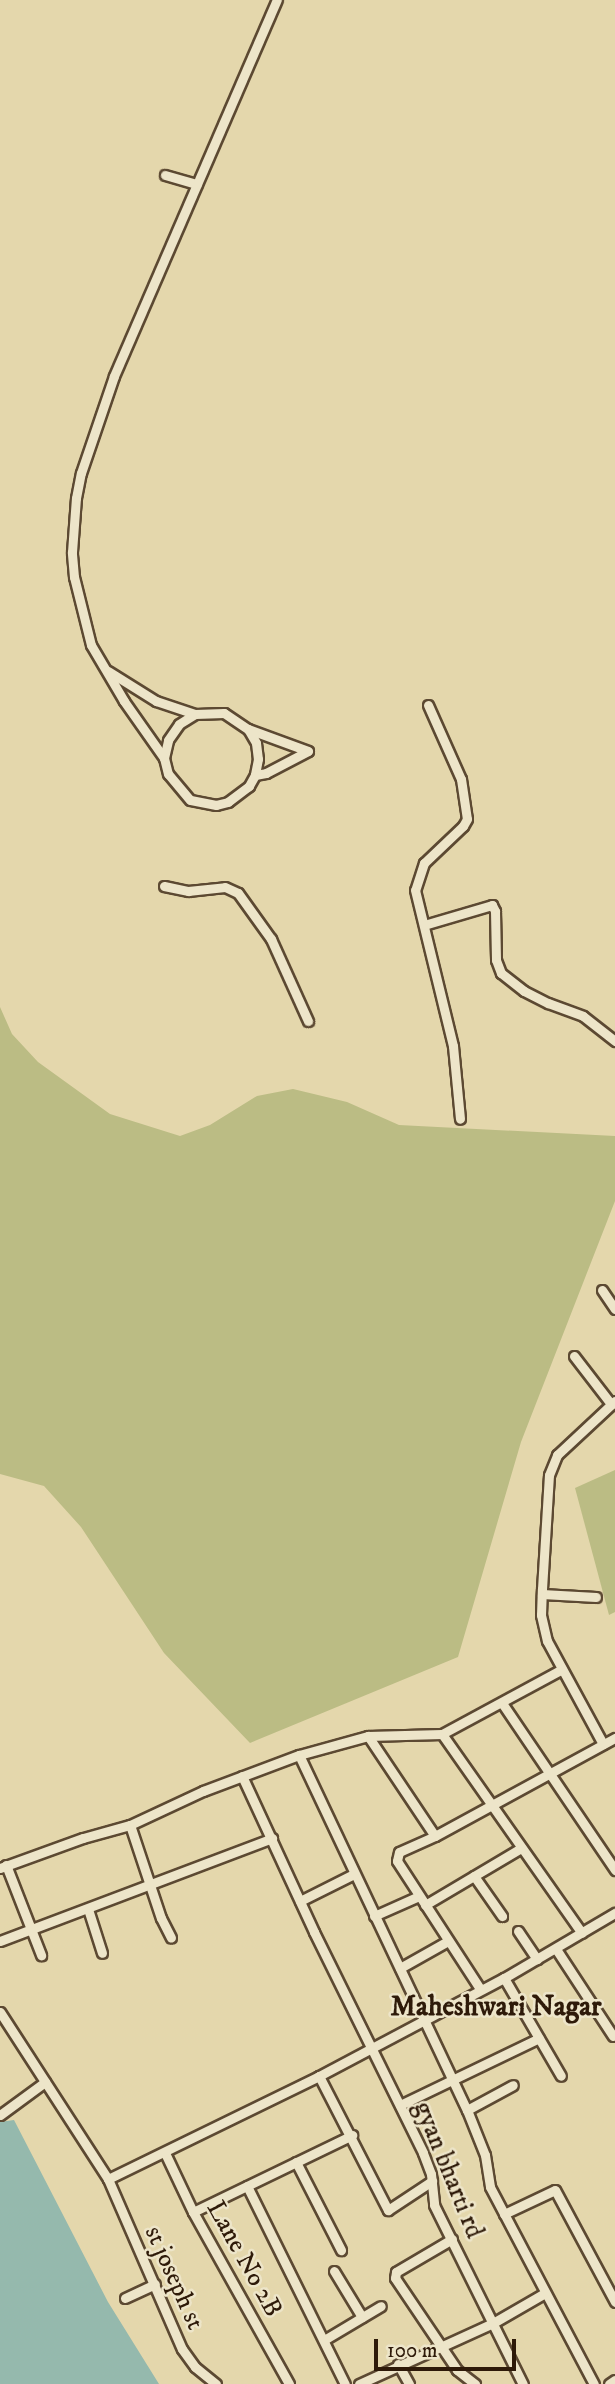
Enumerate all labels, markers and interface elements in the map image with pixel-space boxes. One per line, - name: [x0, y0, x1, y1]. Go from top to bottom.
- district label: Maheshwari Nagar: [390, 1990, 602, 2024]
- street label: gyan bharti rd: [406, 2097, 490, 2243]
- street label: Lane No 2B: [199, 2196, 289, 2322]
- street label: st joseph st: [137, 2221, 211, 2335]
- scale bar: [377, 2324, 519, 2368]
- text: 100 m: [387, 2338, 438, 2364]

